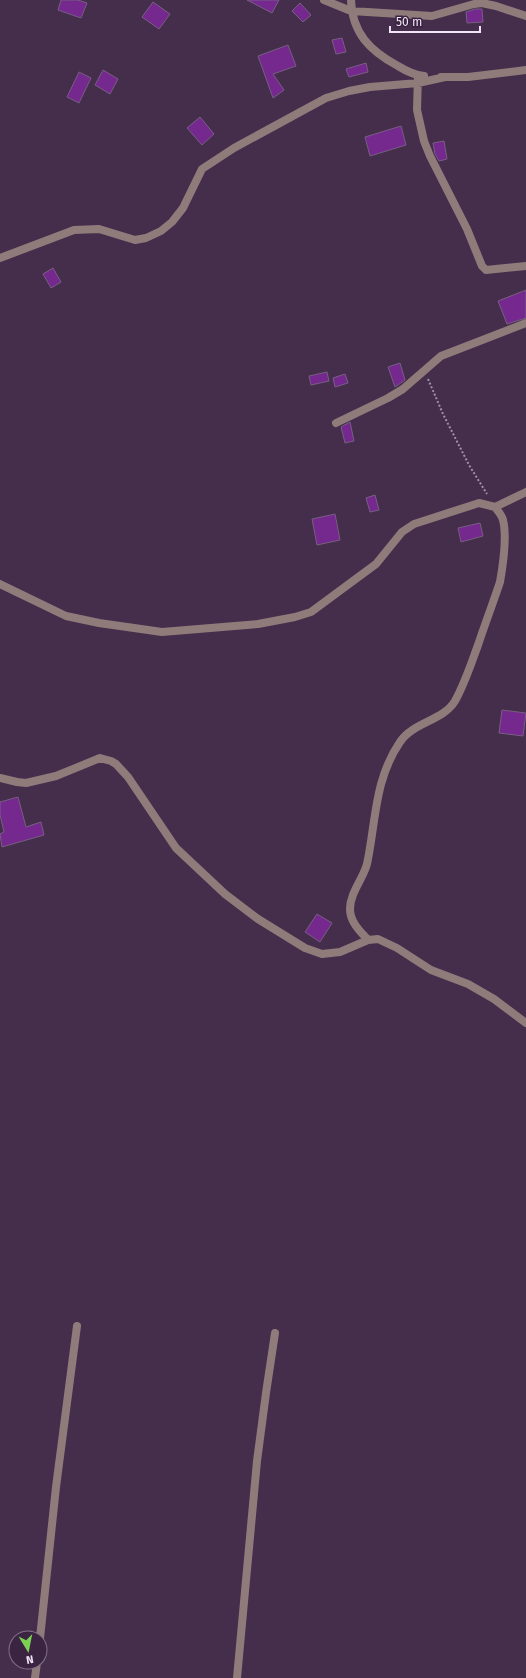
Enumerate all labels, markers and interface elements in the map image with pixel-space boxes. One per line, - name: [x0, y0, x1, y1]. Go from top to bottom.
- scale bar: [390, 8, 480, 34]
- text: 50 m: [396, 15, 422, 29]
- north arrow: [8, 1630, 48, 1670]
- text: N: [25, 1652, 34, 1666]

